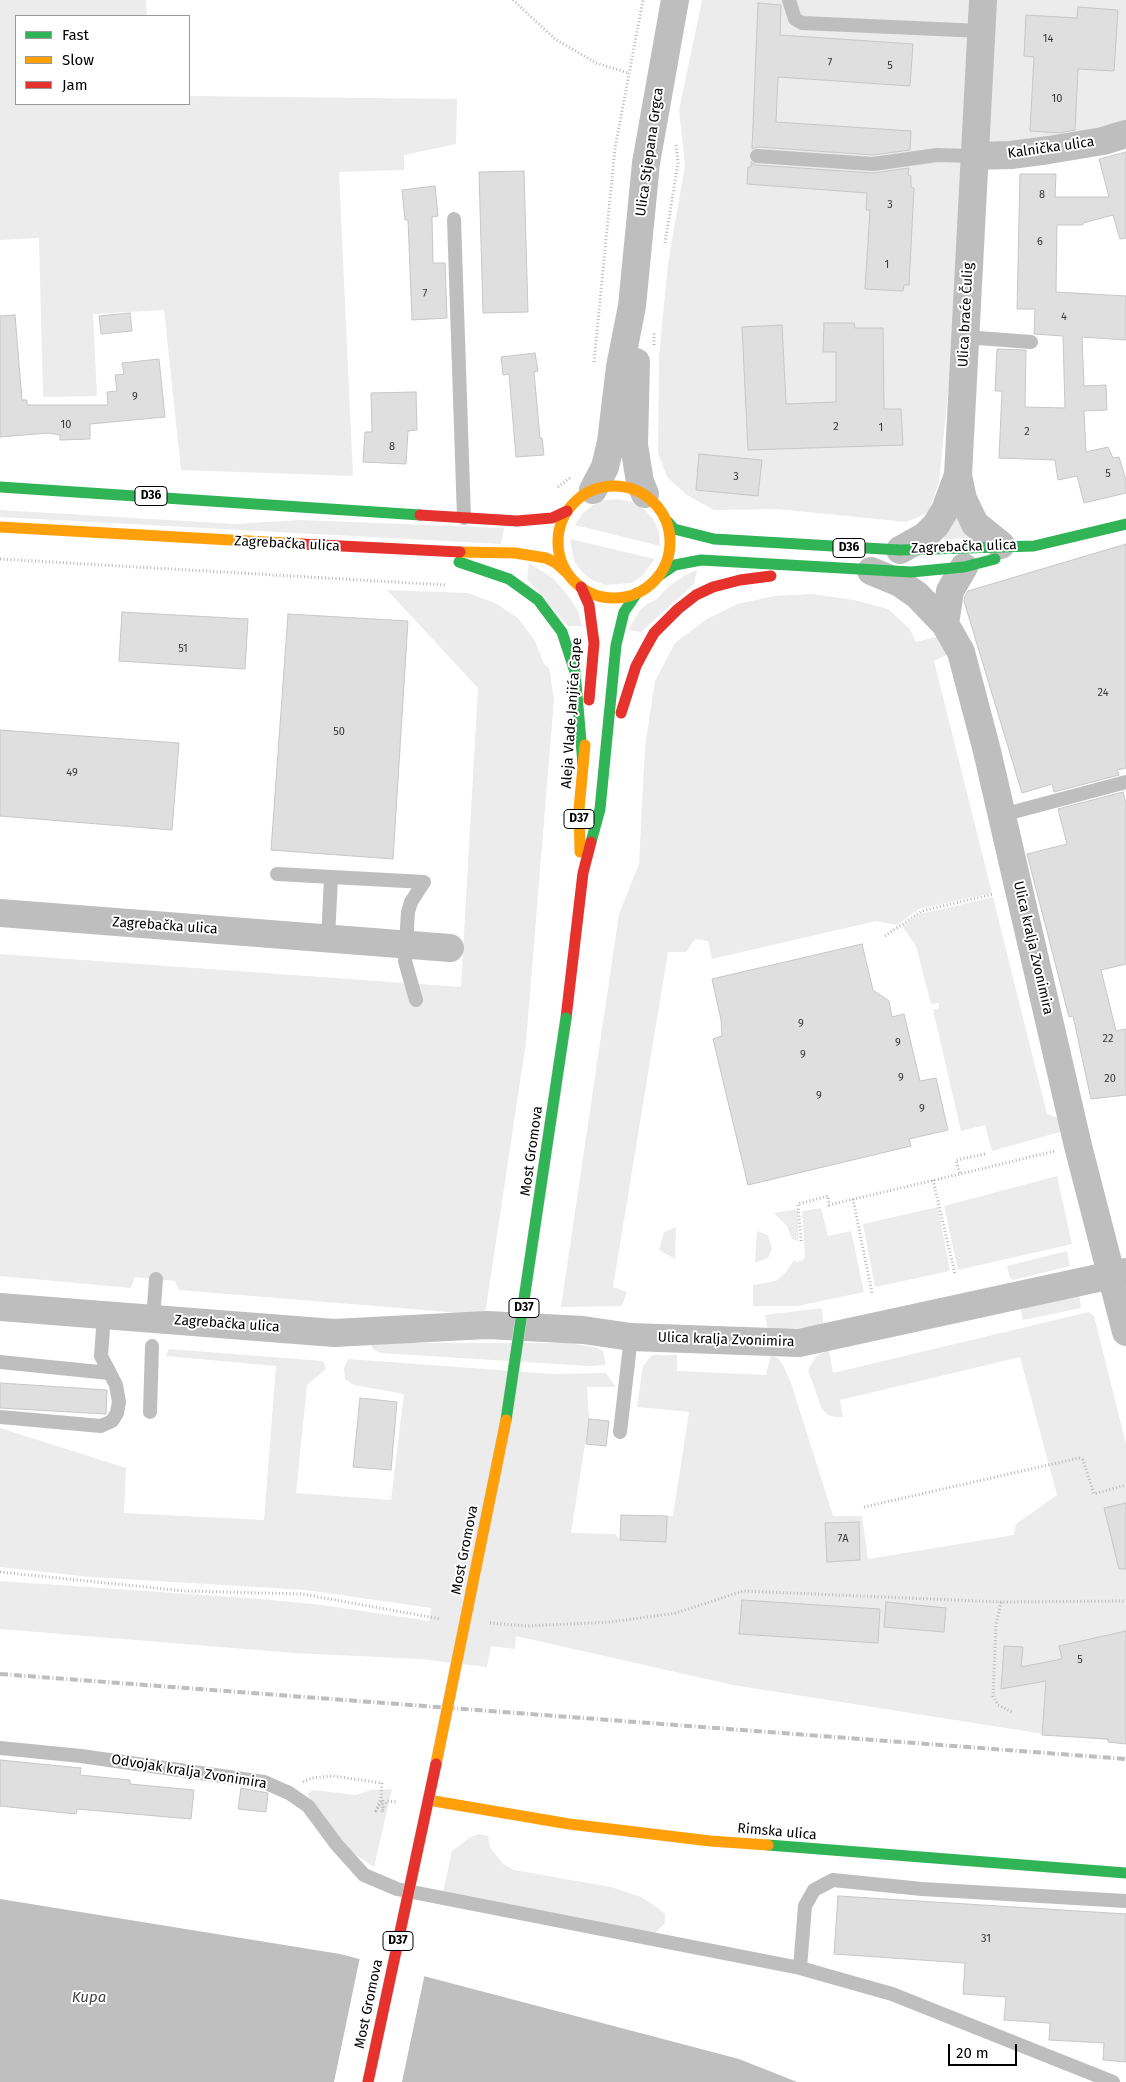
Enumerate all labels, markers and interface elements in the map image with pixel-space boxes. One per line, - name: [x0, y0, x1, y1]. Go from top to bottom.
- legend: [15, 15, 190, 105]
- text: Fast: [62, 26, 89, 44]
- house number: 14: [1043, 32, 1053, 46]
- text: Slow: [62, 51, 94, 69]
- house number: 7: [828, 56, 832, 70]
- house number: 5: [887, 59, 893, 73]
- text: Jam: [62, 76, 88, 94]
- street label: Ulica Stjepana Grgca: [633, 86, 667, 218]
- house number: 10: [1052, 92, 1062, 106]
- street label: Kalnička ulica: [1007, 134, 1095, 162]
- house number: 8: [1039, 188, 1045, 202]
- house number: 3: [887, 198, 893, 212]
- house number: 6: [1037, 235, 1043, 249]
- house number: 1: [885, 258, 889, 272]
- street label: Ulica braće Čulig: [955, 262, 977, 368]
- house number: 7: [423, 287, 427, 301]
- house number: 4: [1061, 310, 1067, 324]
- house number: 9: [132, 390, 138, 404]
- house number: 10: [61, 418, 71, 432]
- house number: 2: [833, 420, 839, 434]
- house number: 1: [879, 421, 883, 435]
- house number: 2: [1024, 425, 1030, 439]
- house number: 8: [389, 440, 395, 454]
- house number: 5: [1105, 467, 1111, 481]
- house number: 3: [733, 470, 739, 484]
- road number: D36: [135, 486, 167, 506]
- street label: Zagrebačka ulica: [234, 533, 340, 555]
- street label: Zagrebačka ulica: [911, 537, 1017, 557]
- road number: D36: [833, 538, 865, 558]
- street label: Aleja Vlade Janjića Cape: [558, 637, 586, 789]
- house number: 51: [178, 642, 188, 656]
- house number: 24: [1098, 686, 1108, 700]
- house number: 50: [333, 725, 345, 739]
- house number: 49: [66, 766, 78, 780]
- road number: D37: [564, 810, 594, 829]
- street label: Ulica kralja Zvonimira: [1009, 879, 1057, 1017]
- street label: Zagrebačka ulica: [112, 914, 218, 938]
- house number: 9: [798, 1017, 804, 1031]
- house number: 22: [1103, 1032, 1113, 1046]
- house number: 9: [895, 1036, 901, 1050]
- house number: 9: [800, 1048, 806, 1062]
- house number: 9: [898, 1071, 904, 1085]
- house number: 20: [1104, 1072, 1116, 1086]
- house number: 9: [816, 1089, 822, 1103]
- house number: 9: [919, 1102, 925, 1116]
- street label: Most Gromova: [517, 1105, 547, 1197]
- road number: D37: [509, 1299, 539, 1318]
- street label: Zagrebačka ulica: [174, 1312, 280, 1336]
- street label: Ulica kralja Zvonimira: [657, 1329, 795, 1351]
- street label: Most Gromova: [448, 1504, 482, 1596]
- house number: 7A: [838, 1532, 848, 1546]
- house number: 5: [1077, 1653, 1083, 1667]
- street label: Odvojak kralja Zvonimira: [110, 1751, 268, 1793]
- street label: Rimska ulica: [737, 1820, 817, 1844]
- road number: D37: [383, 1932, 413, 1950]
- house number: 31: [981, 1932, 991, 1946]
- street label: Most Gromova: [351, 1958, 387, 2050]
- water label: Kupa: [72, 1989, 106, 2007]
- scale bar: [951, 2034, 1020, 2066]
- text: 20 m: [956, 2044, 989, 2062]

